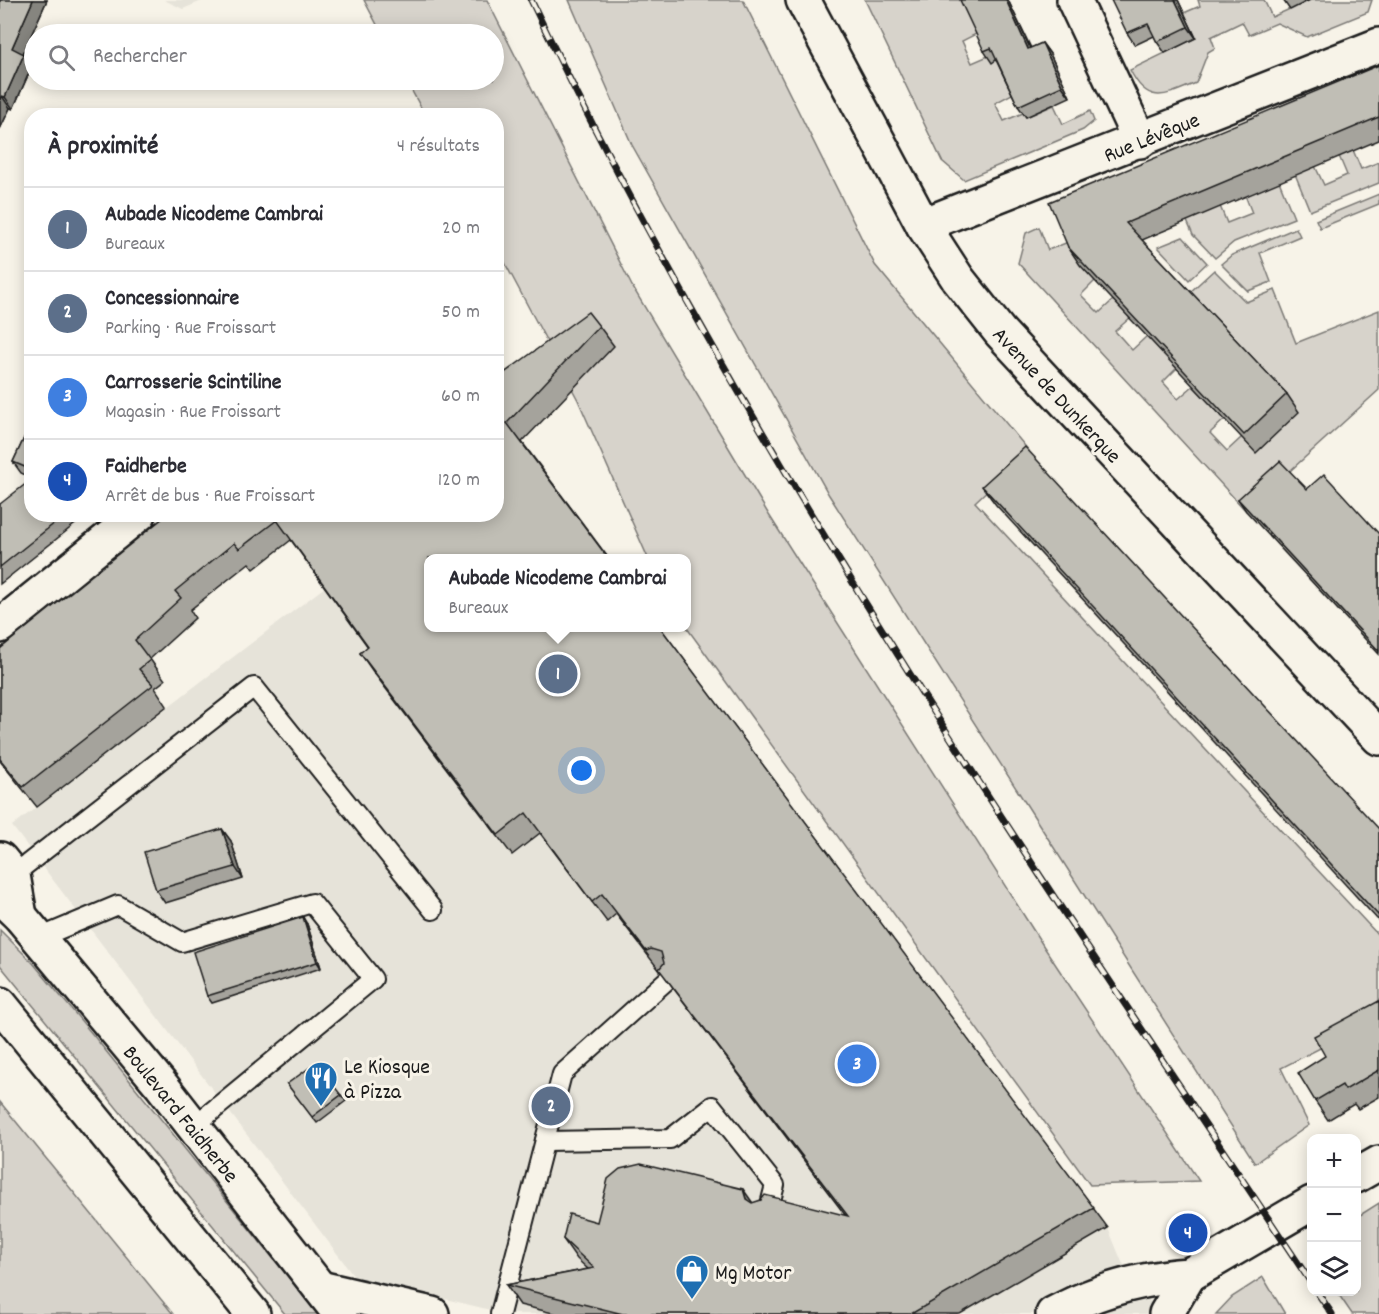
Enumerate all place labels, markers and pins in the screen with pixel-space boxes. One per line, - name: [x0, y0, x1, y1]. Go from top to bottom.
- pin: 1: [538, 652, 578, 696]
- pin: 3: [838, 1042, 876, 1086]
- place label: Le Kiosque à Pizza: [344, 1053, 430, 1109]
- restaurant icon: Le Kiosque à Pizza: [303, 1060, 339, 1107]
- pin: 2: [532, 1084, 570, 1128]
- pin: 4: [1168, 1210, 1208, 1256]
- shop icon: Mg Motor: [674, 1253, 710, 1300]
- place label: Mg Motor: [715, 1259, 792, 1290]

